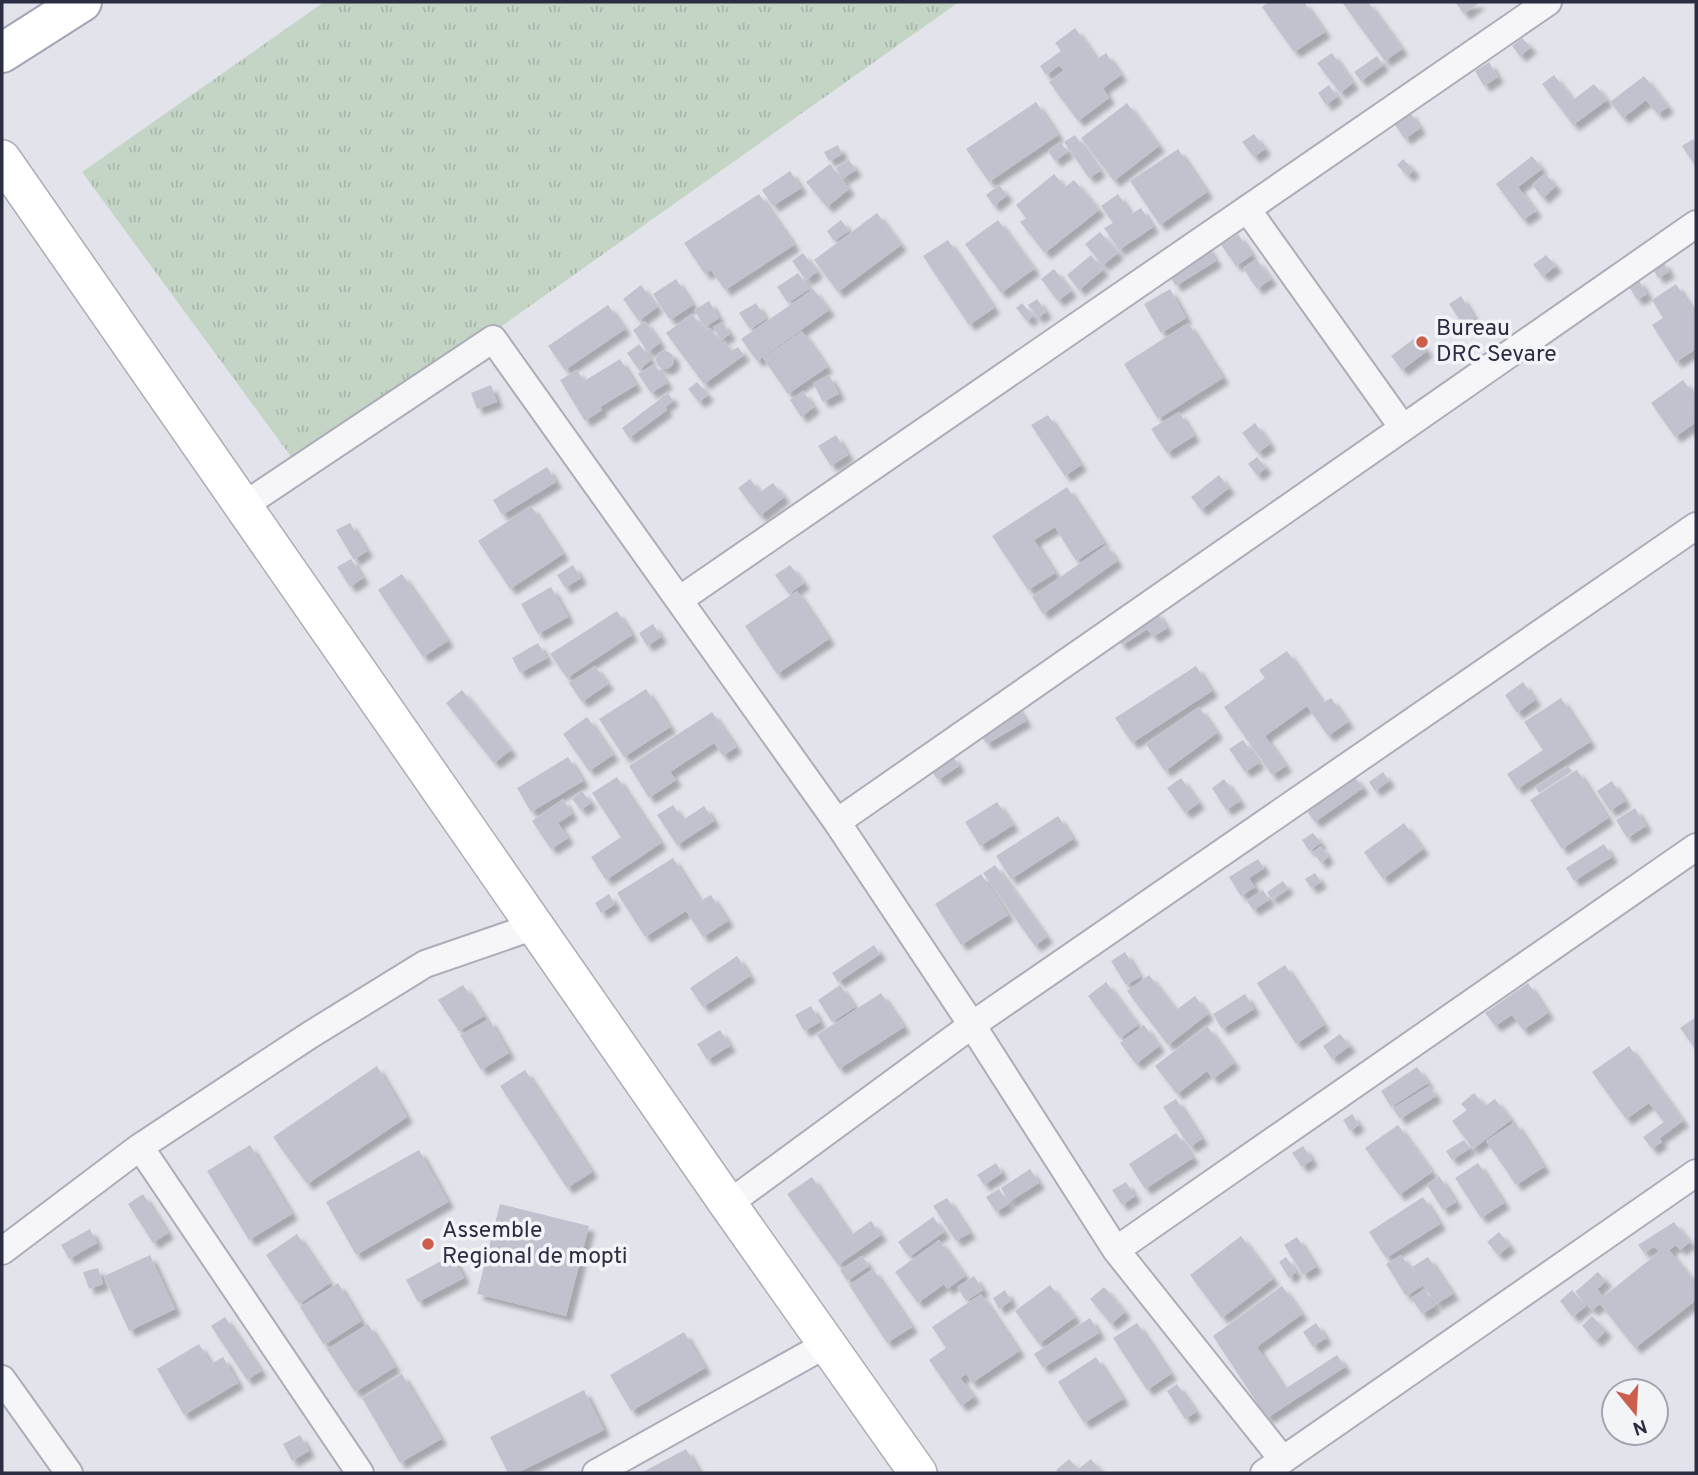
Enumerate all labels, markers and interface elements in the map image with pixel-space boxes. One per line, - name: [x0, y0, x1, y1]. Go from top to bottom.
- place label: Bureau DRC Sevare: [1436, 315, 1557, 370]
- marker: Bureau DRC Sevare: [1414, 334, 1430, 350]
- place label: Assemble Regional de mopti: [442, 1217, 628, 1272]
- marker: Assemble Regional de mopti: [420, 1236, 436, 1252]
- north arrow: [1600, 1377, 1670, 1447]
- text: N: [1629, 1413, 1650, 1440]

